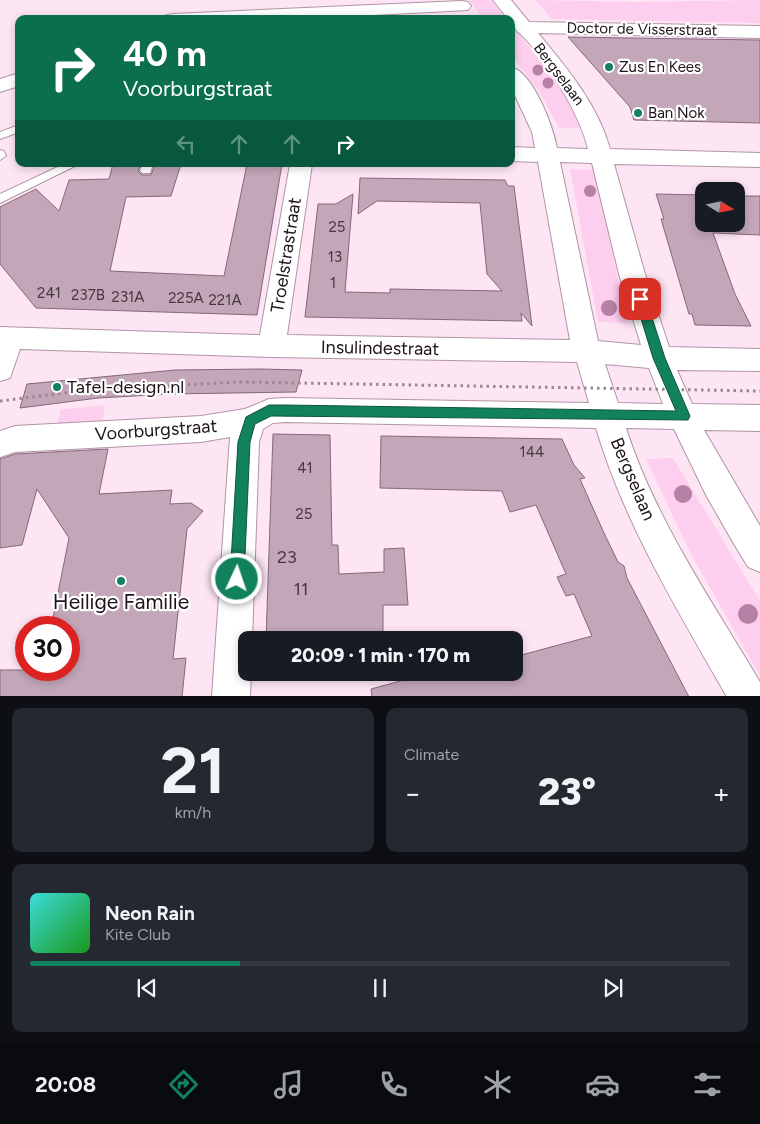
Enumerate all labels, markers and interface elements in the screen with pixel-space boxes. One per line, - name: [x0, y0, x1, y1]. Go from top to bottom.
- street label: Doctor de Visserstraat: [566, 19, 718, 39]
- text: 40 m: [123, 33, 207, 75]
- icon: right: [40, 35, 105, 100]
- street label: Bergselaan: [530, 39, 588, 109]
- place label: Zus En Kees: [619, 58, 701, 76]
- marker: Zus En Kees: [603, 61, 615, 73]
- text: Voorburgstraat: [123, 75, 273, 102]
- place label: Ban Nok: [648, 104, 705, 122]
- marker: Ban Nok: [632, 107, 644, 119]
- icon: left: [172, 130, 200, 158]
- icon: ahead: [225, 130, 253, 158]
- icon: ahead: [278, 130, 306, 158]
- icon: right: [331, 130, 359, 158]
- north arrow: [695, 182, 745, 232]
- map controls: [695, 182, 745, 232]
- street label: Troelstrastraat: [266, 196, 306, 314]
- house number: 25: [328, 218, 346, 236]
- house number: 13: [328, 248, 342, 266]
- house number: 1: [330, 274, 336, 292]
- pin: [619, 278, 661, 320]
- house number: 241: [37, 284, 61, 302]
- icon: arrive: [626, 285, 654, 313]
- house number: 237B: [71, 286, 105, 304]
- house number: 231A: [112, 288, 144, 306]
- house number: 225A: [168, 289, 204, 307]
- house number: 221A: [208, 291, 242, 309]
- street label: Insulindestraat: [321, 336, 440, 360]
- place label: Tafel-design.nl: [67, 376, 184, 398]
- marker: Tafel-design.nl: [51, 381, 63, 393]
- street label: Voorburgstraat: [94, 415, 218, 445]
- street label: Bergselaan: [606, 434, 660, 524]
- house number: 144: [520, 443, 544, 461]
- house number: 41: [297, 459, 313, 477]
- house number: 25: [295, 505, 313, 523]
- house number: 23: [277, 546, 297, 568]
- position arrow: [210, 552, 262, 604]
- marker: Heilige Familie: [115, 575, 127, 587]
- house number: 11: [294, 578, 308, 600]
- place label: Heilige Familie: [53, 589, 189, 614]
- speed limit sign: 30: [15, 616, 80, 681]
- text: 20:09 · 1 min · 170 m: [291, 644, 470, 667]
- text: 21: [160, 731, 226, 809]
- text: Climate: [404, 745, 459, 764]
- text: 23°: [538, 769, 596, 815]
- text: −: [404, 776, 421, 810]
- text: +: [713, 776, 730, 810]
- text: km/h: [175, 803, 211, 822]
- text: Neon Rain: [105, 902, 195, 925]
- text: Kite Club: [105, 925, 171, 944]
- icon: previous: [133, 974, 161, 1002]
- icon: pause: [366, 974, 394, 1002]
- icon: next: [599, 974, 627, 1002]
- icon: directions: [166, 1067, 201, 1102]
- icon: music: [271, 1067, 306, 1102]
- icon: phone: [376, 1067, 411, 1102]
- icon: climate: [480, 1067, 515, 1102]
- icon: car: [585, 1067, 620, 1102]
- icon: filters: [690, 1067, 725, 1102]
- text: 20:08: [35, 1071, 96, 1098]

